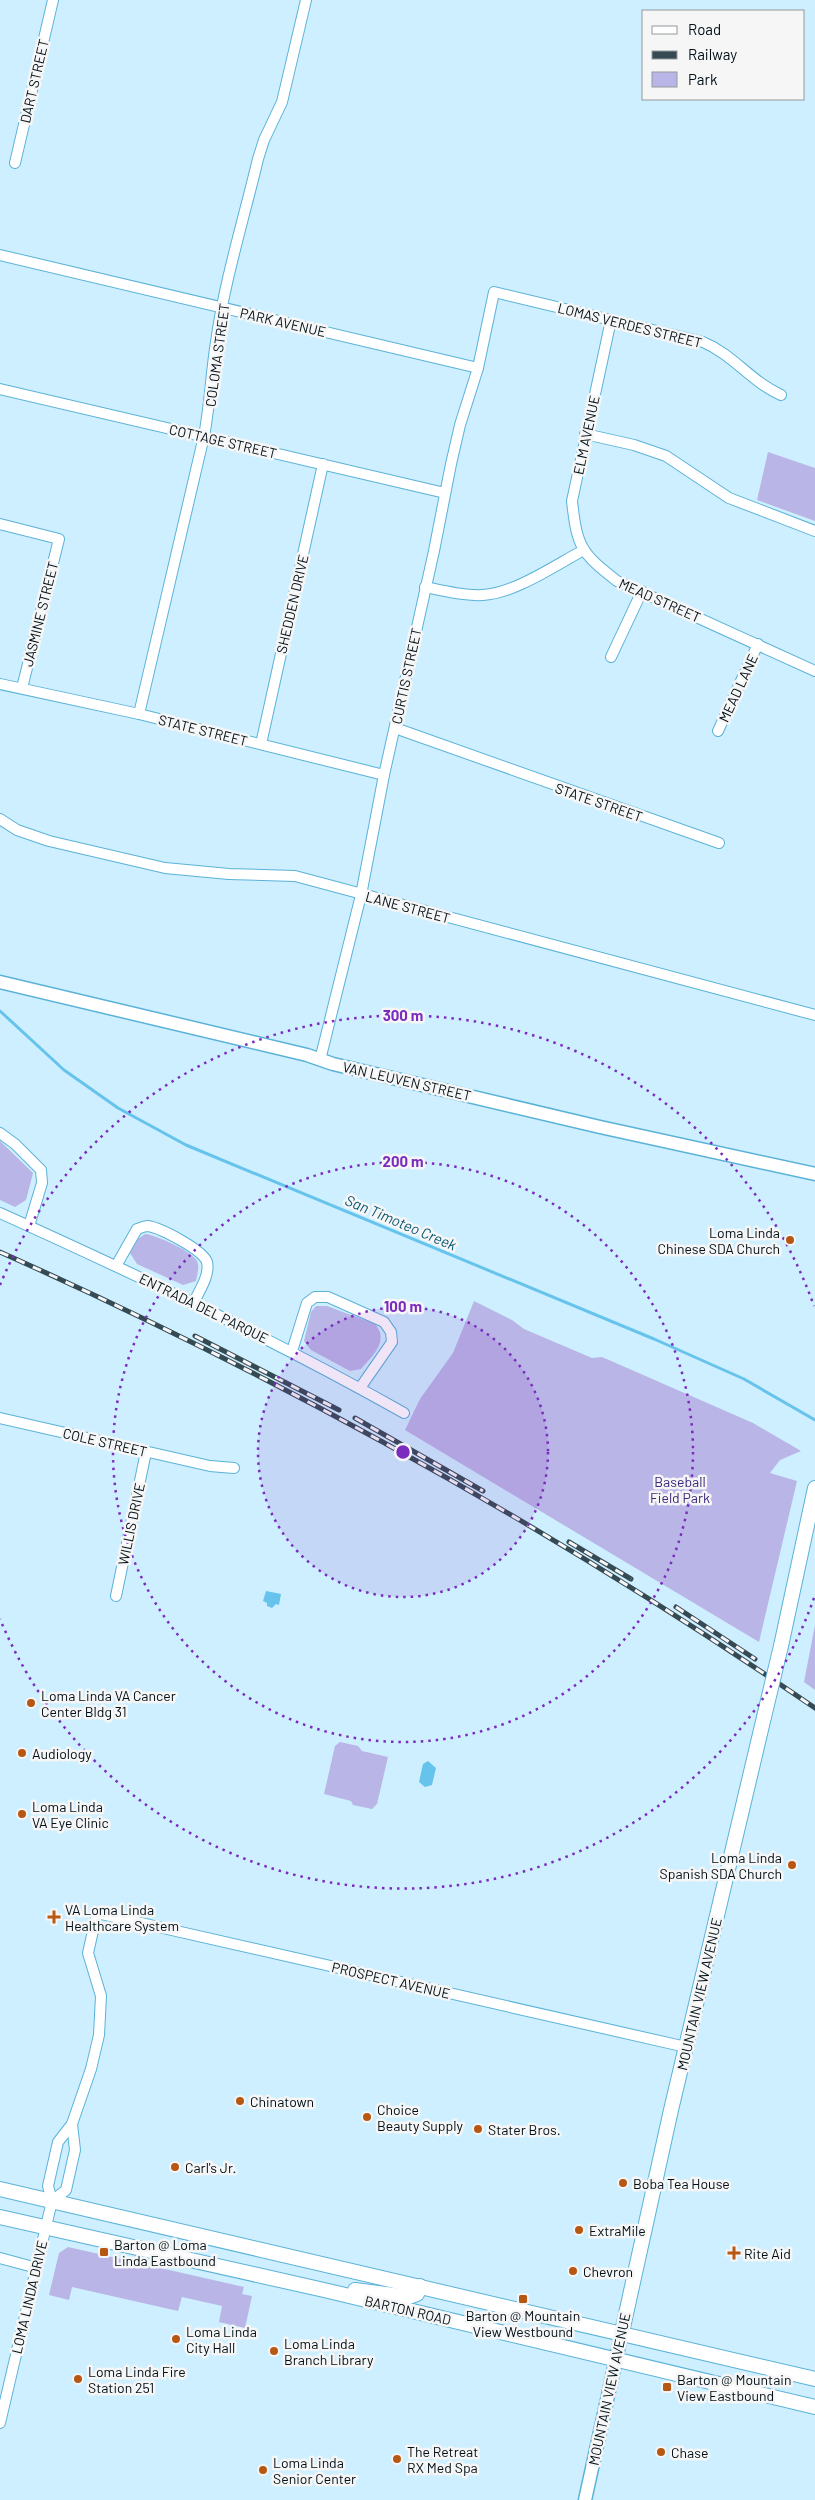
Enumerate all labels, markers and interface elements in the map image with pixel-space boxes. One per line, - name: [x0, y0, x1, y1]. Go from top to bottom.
- legend: [642, 10, 805, 100]
- text: Road: [688, 20, 721, 38]
- street label: DART STREET: [16, 37, 52, 125]
- text: Railway: [688, 45, 737, 63]
- text: Park: [688, 70, 718, 88]
- street label: LOMAS VERDES STREET: [556, 299, 704, 351]
- street label: COLOMA STREET: [201, 302, 233, 408]
- street label: PARK AVENUE: [238, 304, 328, 340]
- street label: ELM AVENUE: [569, 394, 603, 476]
- street label: COTTAGE STREET: [168, 420, 278, 462]
- street label: SHEDDEN DRIVE: [272, 553, 312, 655]
- street label: JASMINE STREET: [19, 560, 61, 668]
- street label: MEAD STREET: [616, 574, 704, 626]
- street label: CURTIS STREET: [387, 626, 425, 726]
- street label: MEAD LANE: [715, 651, 761, 725]
- street label: STATE STREET: [157, 711, 249, 749]
- street label: STATE STREET: [553, 779, 645, 825]
- street label: LANE STREET: [364, 888, 452, 926]
- text: 300 m: [383, 1006, 423, 1024]
- street label: VAN LEUVEN STREET: [341, 1058, 473, 1104]
- text: 200 m: [382, 1152, 424, 1170]
- water label: San Timoteo Creek: [343, 1190, 460, 1254]
- place label: Loma Linda Chinese SDA Church: [657, 1224, 780, 1257]
- marker: Loma Linda Chinese SDA Church: [784, 1234, 796, 1246]
- street label: ENTRADA DEL PARQUE: [137, 1269, 271, 1347]
- text: 100 m: [384, 1297, 422, 1315]
- street label: COLE STREET: [61, 1424, 149, 1460]
- centre of rings: [394, 1443, 412, 1461]
- park label: Baseball Field Park: [650, 1473, 710, 1506]
- street label: WILLIS DRIVE: [114, 1481, 148, 1567]
- place label: Loma Linda VA Cancer Center Bldg 31: [41, 1687, 176, 1720]
- marker: Loma Linda VA Cancer Center Bldg 31: [25, 1697, 37, 1709]
- place label: Audiology: [32, 1745, 92, 1762]
- marker: Audiology: [16, 1747, 28, 1759]
- place label: Loma Linda VA Eye Clinic: [32, 1798, 109, 1831]
- marker: Loma Linda VA Eye Clinic: [16, 1808, 28, 1820]
- place label: Loma Linda Spanish SDA Church: [660, 1849, 782, 1882]
- marker: Loma Linda Spanish SDA Church: [786, 1859, 798, 1871]
- place label: VA Loma Linda Healthcare System: [65, 1901, 179, 1934]
- marker: VA Loma Linda Healthcare System: [47, 1910, 61, 1924]
- street label: MOUNTAIN VIEW AVENUE: [673, 1916, 725, 2072]
- street label: PROSPECT AVENUE: [330, 1958, 452, 2002]
- place label: Chinatown: [250, 2093, 314, 2110]
- marker: Chinatown: [234, 2095, 246, 2107]
- place label: Choice Beauty Supply: [377, 2101, 464, 2134]
- marker: Choice Beauty Supply: [361, 2111, 373, 2123]
- place label: Stater Bros.: [488, 2121, 561, 2138]
- marker: Stater Bros.: [472, 2123, 484, 2135]
- place label: Carl's Jr.: [185, 2159, 236, 2176]
- marker: Carl's Jr.: [169, 2161, 181, 2173]
- place label: Boba Tea House: [633, 2175, 730, 2192]
- marker: Boba Tea House: [617, 2177, 629, 2189]
- place label: ExtraMile: [589, 2222, 646, 2239]
- marker: ExtraMile: [573, 2224, 585, 2236]
- place label: Barton @ Loma Linda Eastbound: [114, 2236, 216, 2269]
- street label: LOMA LINDA DRIVE: [8, 2239, 50, 2355]
- place label: Rite Aid: [744, 2245, 791, 2262]
- marker: Barton @ Loma Linda Eastbound: [98, 2246, 110, 2258]
- marker: Rite Aid: [728, 2247, 740, 2259]
- place label: Chevron: [583, 2263, 633, 2280]
- marker: Chevron: [567, 2265, 579, 2277]
- street label: BARTON ROAD: [363, 2292, 453, 2328]
- marker: Barton @ Mountain View Westbound: [517, 2293, 529, 2305]
- place label: Barton @ Mountain View Westbound: [466, 2307, 580, 2340]
- street label: MOUNTAIN VIEW AVENUE: [584, 2311, 634, 2467]
- place label: Loma Linda City Hall: [186, 2323, 257, 2356]
- marker: Loma Linda City Hall: [170, 2333, 182, 2345]
- place label: Loma Linda Branch Library: [284, 2335, 374, 2368]
- marker: Loma Linda Branch Library: [268, 2345, 280, 2357]
- place label: Loma Linda Fire Station 251: [88, 2363, 186, 2396]
- place label: Barton @ Mountain View Eastbound: [677, 2371, 791, 2404]
- marker: Loma Linda Fire Station 251: [72, 2373, 84, 2385]
- marker: Barton @ Mountain View Eastbound: [661, 2381, 673, 2393]
- place label: The Retreat RX Med Spa: [407, 2443, 478, 2476]
- place label: Chase: [671, 2444, 708, 2461]
- marker: Chase: [655, 2446, 667, 2458]
- marker: The Retreat RX Med Spa: [391, 2453, 403, 2465]
- place label: Loma Linda Senior Center: [273, 2454, 356, 2487]
- marker: Loma Linda Senior Center: [257, 2464, 269, 2476]

